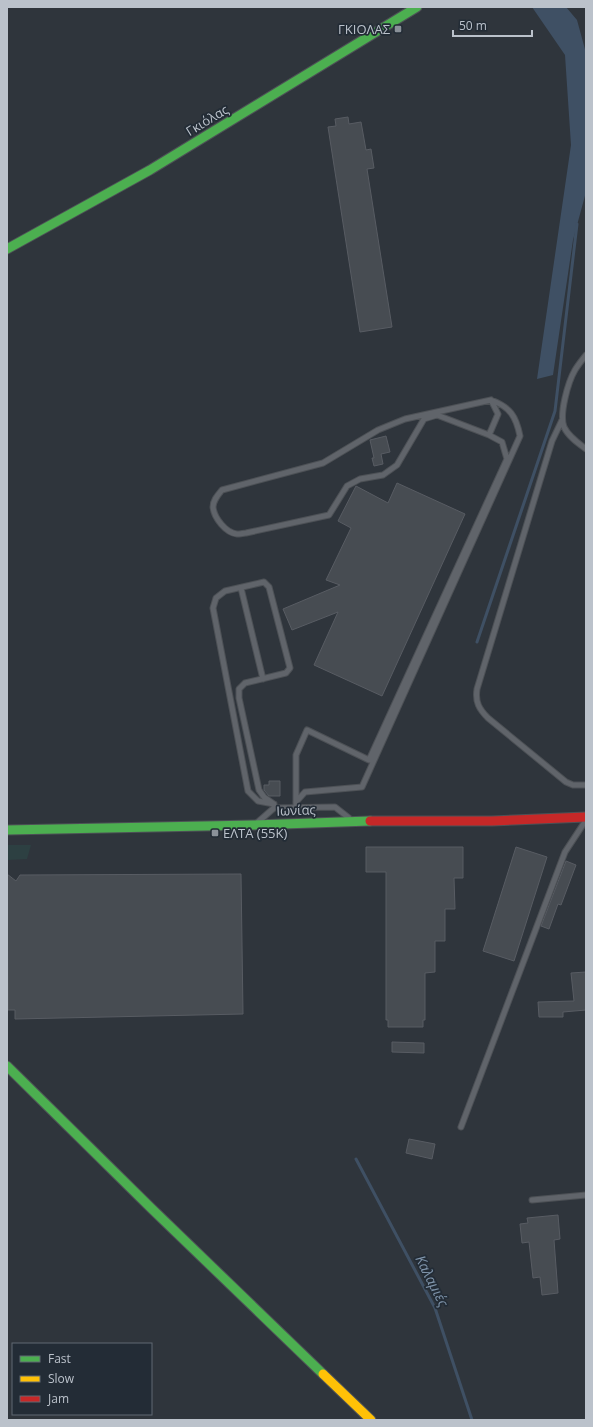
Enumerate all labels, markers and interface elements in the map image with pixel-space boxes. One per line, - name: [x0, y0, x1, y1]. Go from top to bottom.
- scale bar: [453, 12, 532, 38]
- text: 50 m: [459, 17, 487, 34]
- place label: ΓΚΙΟΛΑΣ: [338, 20, 391, 38]
- marker: ΓΚΙΟΛΑΣ: [393, 24, 403, 34]
- street label: Γκιόλας: [182, 100, 232, 140]
- street label: Ιωνίας: [276, 800, 316, 820]
- place label: ΕΛΤΑ (55Κ): [223, 824, 287, 842]
- marker: ΕΛΤΑ (55Κ): [210, 828, 220, 838]
- water label: Καλαμιές: [411, 1252, 454, 1310]
- legend: [12, 1343, 152, 1415]
- text: Fast: [48, 1350, 71, 1367]
- text: Slow: [48, 1370, 75, 1387]
- text: Jam: [47, 1390, 69, 1407]

